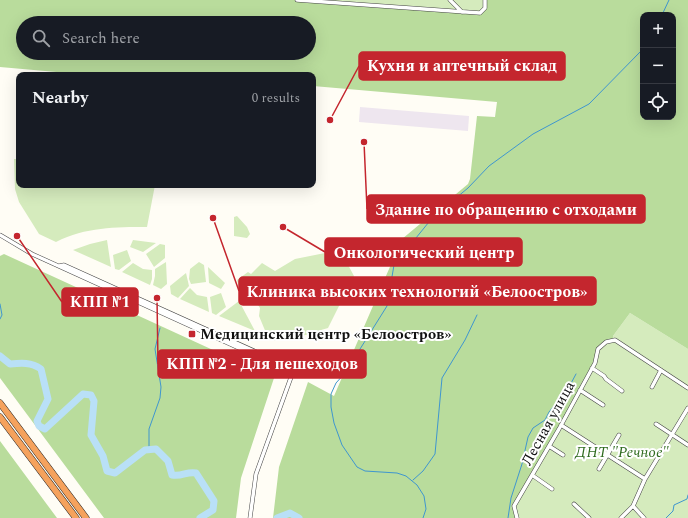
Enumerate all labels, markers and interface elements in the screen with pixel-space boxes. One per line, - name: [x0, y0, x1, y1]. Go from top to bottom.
- map controls: [640, 12, 676, 120]
- button: +: [640, 12, 676, 48]
- search box: [16, 16, 316, 60]
- icon: search: [30, 27, 52, 49]
- text: Search here: [62, 27, 140, 50]
- button: −: [640, 48, 676, 84]
- callout: Кухня и аптечный склад: [359, 52, 565, 80]
- text: Кухня и аптечный склад: [367, 54, 557, 78]
- button: locate: [640, 84, 676, 120]
- text: Nearby: [32, 85, 88, 111]
- text: 0 results: [252, 88, 300, 108]
- callout: Здание по обращению с отходами: [367, 195, 645, 223]
- text: Здание по обращению с отходами: [375, 198, 637, 222]
- callout: Онкологический центр: [325, 238, 522, 266]
- text: Онкологический центр: [334, 241, 514, 265]
- callout: Клиника высоких технологий «Белоостров»: [239, 277, 596, 305]
- text: Клиника высоких технологий «Белоостров»: [246, 280, 588, 304]
- callout: КПП №1: [62, 288, 138, 316]
- text: КПП №1: [70, 290, 130, 314]
- place label: Медицинский центр «Белоостров»: [200, 323, 451, 346]
- marker: Медицинский центр «Белоостров»: [187, 329, 197, 339]
- callout: КПП №2 - Для пешеходов: [158, 350, 366, 378]
- text: КПП №2 - Для пешеходов: [166, 352, 358, 376]
- street label: Лесная улица: [516, 376, 582, 470]
- park label: ДНТ "Речное": [574, 441, 669, 464]

